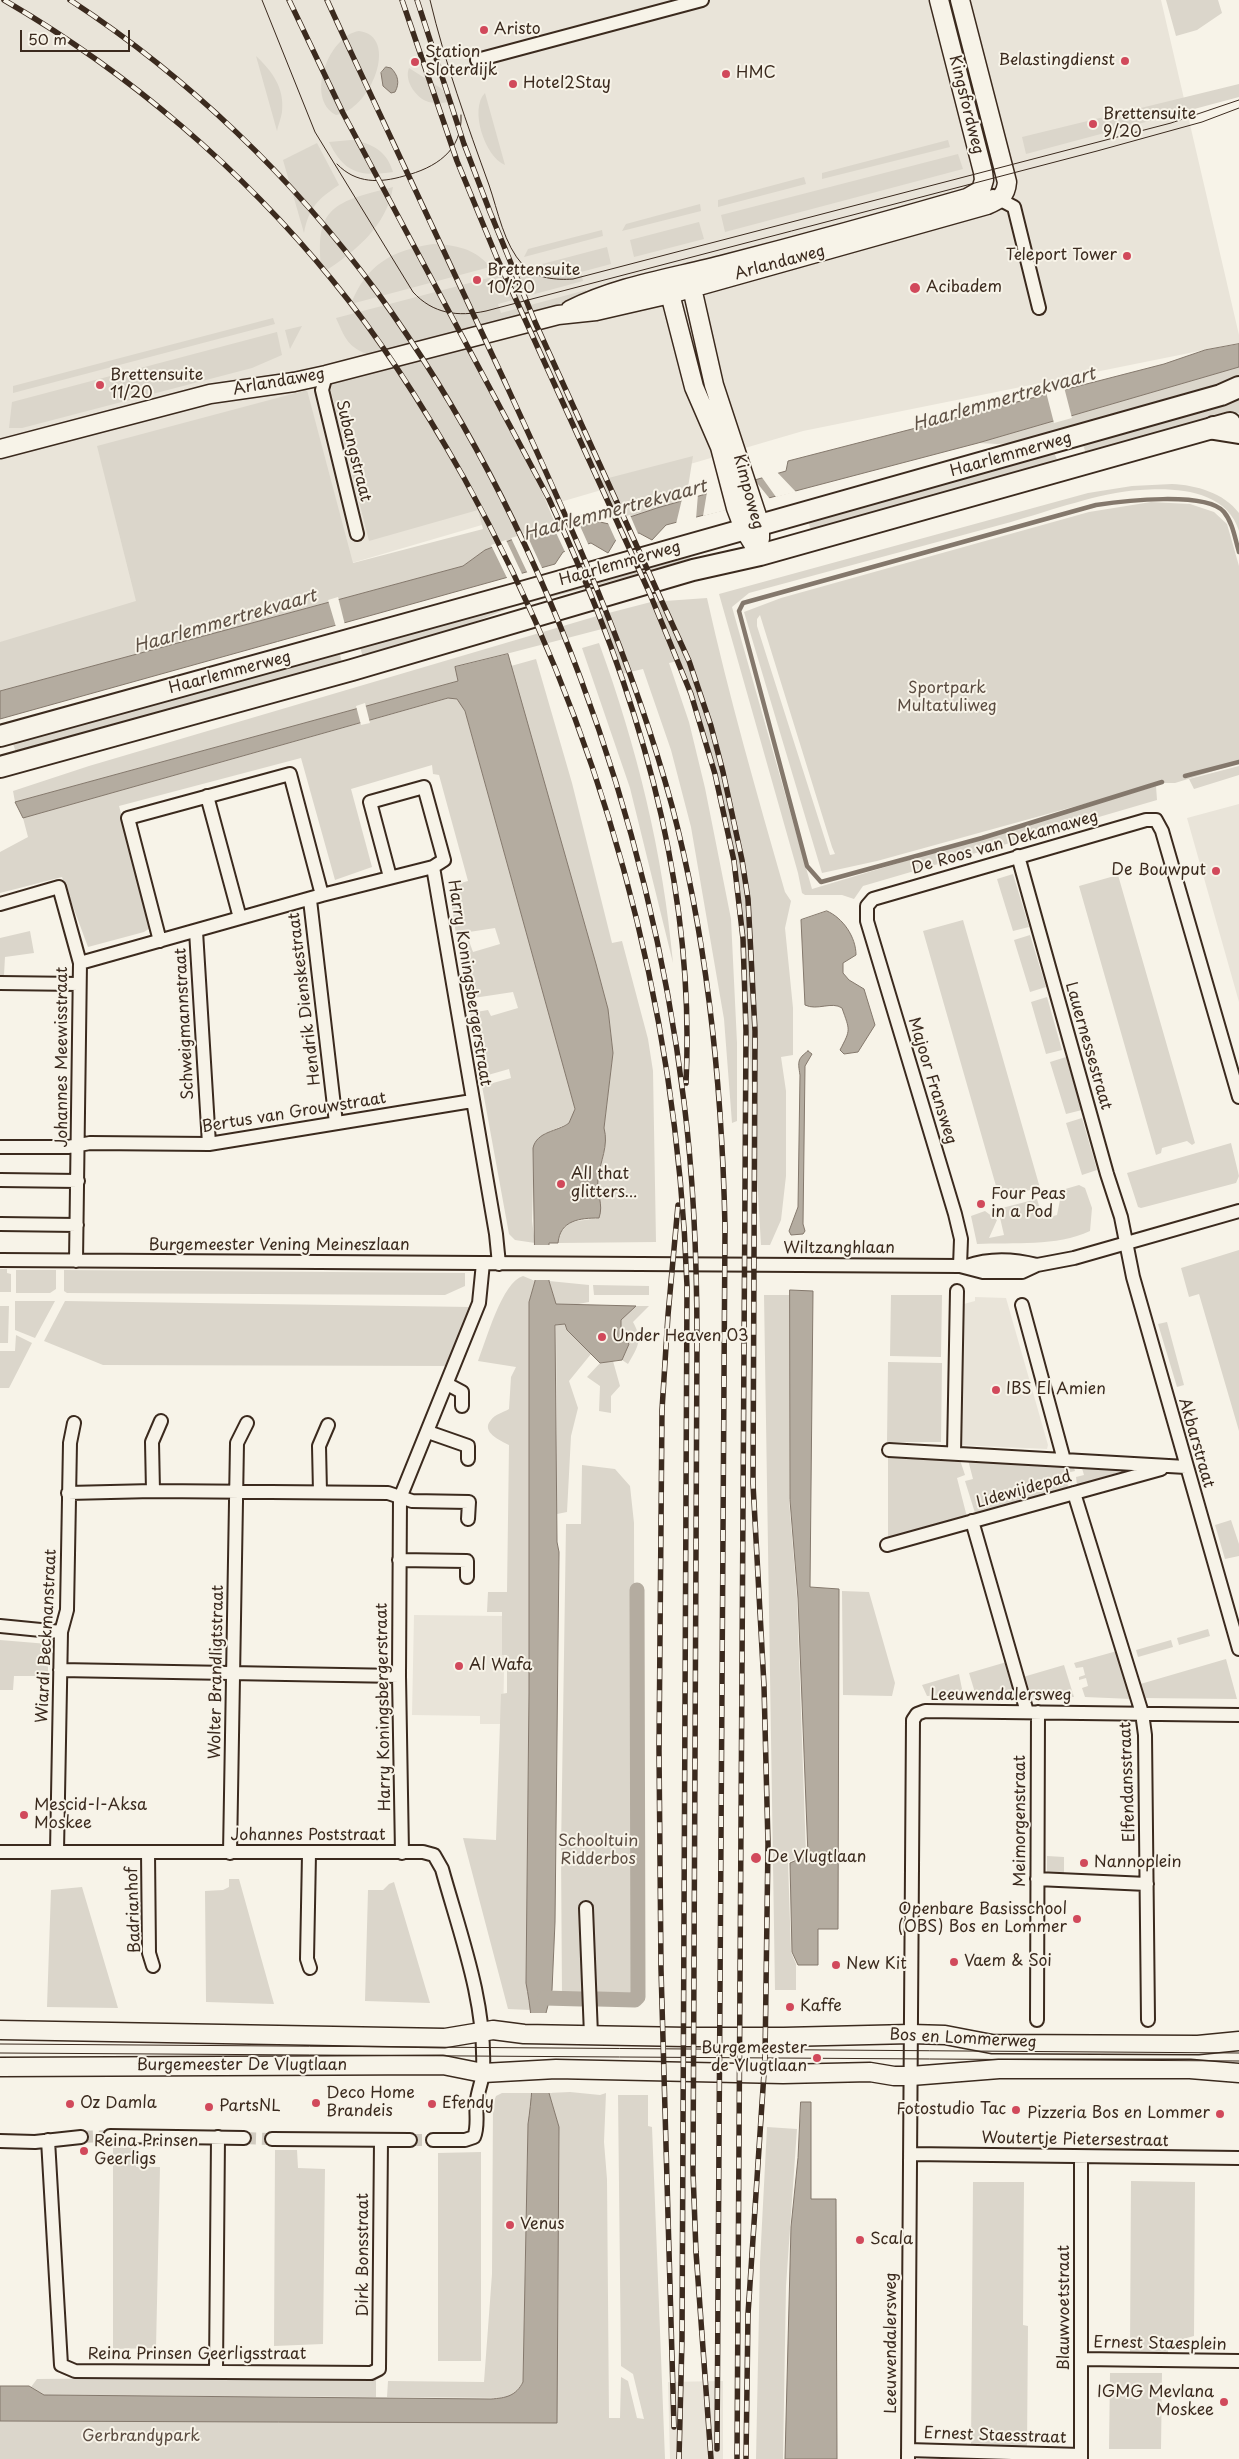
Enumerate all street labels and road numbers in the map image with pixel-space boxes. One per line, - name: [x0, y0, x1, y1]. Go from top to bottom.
- street label: Kingsfordweg: [944, 53, 988, 157]
- street label: Arlandaweg: [733, 242, 827, 284]
- street label: Arlandaweg: [232, 364, 326, 400]
- street label: Subangstraat: [331, 398, 375, 504]
- street label: Haarlemmerweg: [948, 428, 1074, 482]
- street label: Kimpoweg: [729, 452, 767, 532]
- street label: Haarlemmerweg: [557, 537, 683, 591]
- street label: Haarlemmerweg: [167, 647, 293, 699]
- street label: De Roos van Dekamaweg: [909, 807, 1101, 879]
- street label: Harry Koningsbergerstraat: [443, 878, 495, 1088]
- street label: Hendrik Dienskestraat: [285, 911, 325, 1087]
- street label: Schweigmannstraat: [171, 948, 199, 1100]
- street label: Johannes Meewisstraat: [53, 966, 73, 1148]
- street label: Lauernessestraat: [1061, 980, 1115, 1112]
- street label: Majoor Fransweg: [904, 1015, 960, 1147]
- street label: Bertus van Grouwstraat: [201, 1089, 387, 1137]
- street label: Burgemeester Vening Meineszlaan: [148, 1236, 410, 1256]
- street label: Wiltzanghlaan: [783, 1239, 895, 1259]
- street label: Akbarstraat: [1174, 1396, 1218, 1490]
- street label: Lidewijdepad: [974, 1467, 1074, 1513]
- street label: Wiardi Beckmanstraat: [33, 1548, 61, 1724]
- street label: Wolter Brandligtstraat: [206, 1585, 228, 1759]
- street label: Harry Koningsbergerstraat: [373, 1603, 395, 1811]
- street label: Leeuwendalersweg: [930, 1686, 1072, 1706]
- street label: Elfendansstraat: [1116, 1722, 1140, 1842]
- street label: Meimorgenstraat: [1011, 1755, 1031, 1887]
- street label: Johannes Poststraat: [231, 1826, 385, 1846]
- street label: Badrianhof: [123, 1866, 145, 1954]
- street label: Bos en Lommerweg: [889, 2026, 1037, 2052]
- street label: Burgemeester De Vlugtlaan: [137, 2056, 347, 2076]
- street label: Woutertje Pietersestraat: [981, 2129, 1169, 2151]
- street label: Dirk Bonsstraat: [354, 2193, 374, 2317]
- street label: Blauwvoetstraat: [1055, 2245, 1075, 2371]
- street label: Leeuwendalersweg: [882, 2272, 902, 2414]
- street label: Ernest Staesplein: [1093, 2333, 1227, 2355]
- street label: Reina Prinsen Geerligsstraat: [88, 2345, 306, 2365]
- street label: Ernest Staesstraat: [923, 2424, 1067, 2448]

